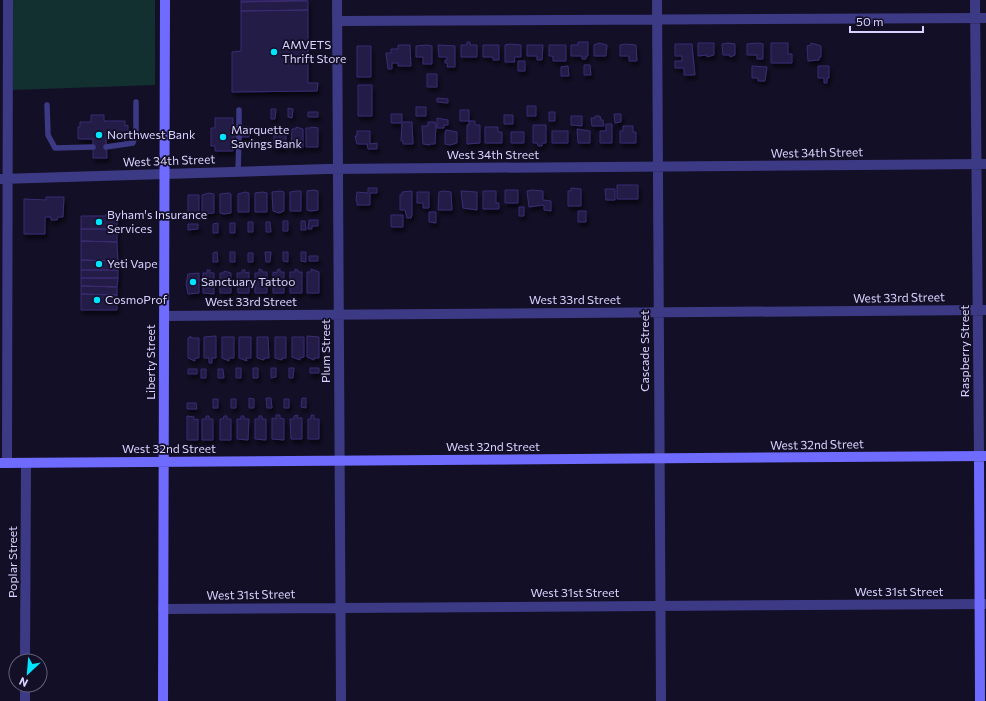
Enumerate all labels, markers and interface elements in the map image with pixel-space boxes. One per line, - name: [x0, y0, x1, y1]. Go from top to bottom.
- scale bar: [850, 8, 923, 34]
- text: 50 m: [856, 14, 884, 28]
- place label: AMVETS Thrift Store: [282, 37, 346, 65]
- marker: AMVETS Thrift Store: [269, 47, 279, 57]
- place label: Marquette Savings Bank: [231, 122, 302, 150]
- place label: Northwest Bank: [107, 127, 196, 141]
- marker: Northwest Bank: [94, 130, 104, 140]
- marker: Marquette Savings Bank: [218, 132, 228, 142]
- street label: West 34th Street: [771, 144, 863, 160]
- street label: West 34th Street: [447, 147, 539, 161]
- street label: West 34th Street: [123, 151, 215, 169]
- place label: Byham's Insurance Services: [107, 207, 207, 235]
- marker: Byham's Insurance Services: [94, 217, 104, 227]
- place label: Yeti Vape: [107, 256, 158, 270]
- marker: Yeti Vape: [94, 259, 104, 269]
- place label: Sanctuary Tattoo: [201, 274, 295, 288]
- marker: Sanctuary Tattoo: [188, 277, 198, 287]
- street label: West 33rd Street: [853, 289, 945, 305]
- place label: CosmoProf: [105, 292, 168, 306]
- street label: West 33rd Street: [529, 292, 621, 306]
- street label: West 33rd Street: [205, 294, 297, 308]
- marker: CosmoProf: [92, 295, 102, 305]
- street label: Raspberry Street: [957, 305, 971, 397]
- street label: Cascade Street: [637, 310, 651, 392]
- street label: Plum Street: [318, 319, 332, 383]
- street label: Liberty Street: [143, 324, 157, 400]
- street label: West 32nd Street: [770, 436, 864, 452]
- street label: West 32nd Street: [446, 439, 540, 453]
- street label: West 32nd Street: [122, 441, 216, 455]
- street label: Poplar Street: [5, 526, 19, 598]
- street label: West 31st Street: [855, 584, 944, 598]
- street label: West 31st Street: [531, 585, 620, 599]
- street label: West 31st Street: [206, 586, 296, 602]
- north arrow: [8, 653, 48, 693]
- text: N: [17, 675, 30, 690]

